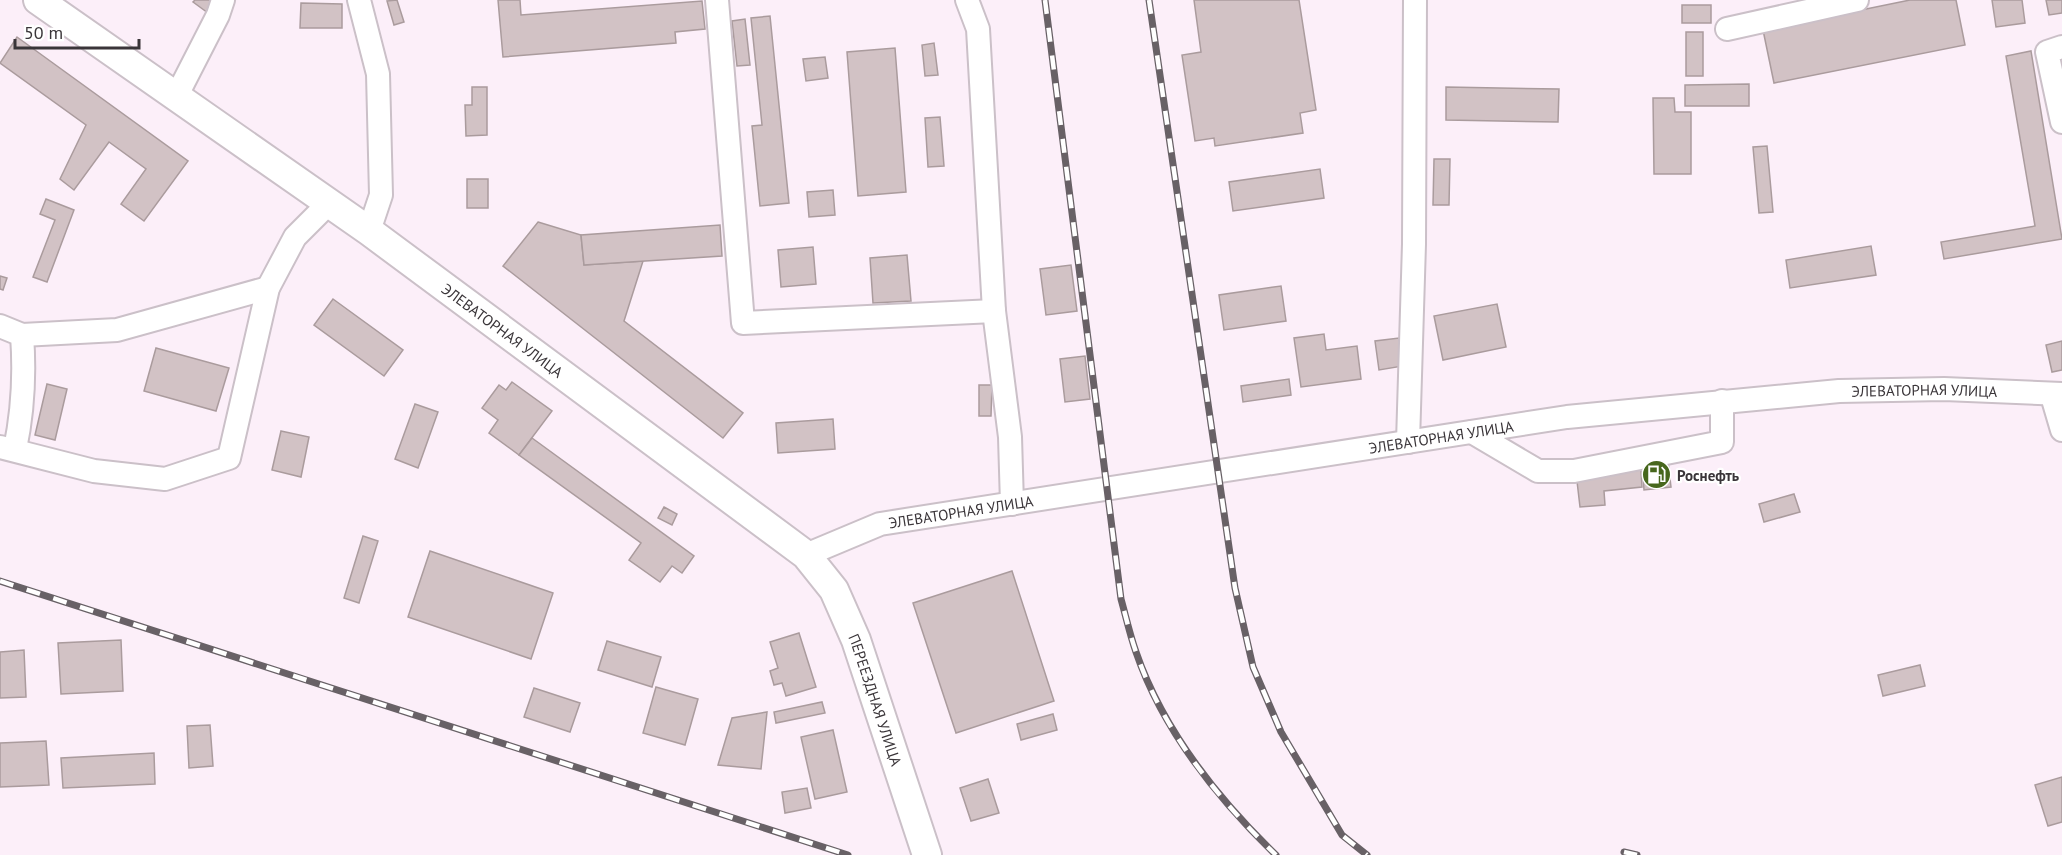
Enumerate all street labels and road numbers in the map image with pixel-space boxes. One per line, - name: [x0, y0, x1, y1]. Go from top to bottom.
- street label: ЭЛЕВАТОРНАЯ УЛИЦА: [438, 279, 567, 381]
- street label: ЭЛЕВАТОРНАЯ УЛИЦА: [1851, 379, 1998, 401]
- street label: ЭЛЕВАТОРНАЯ УЛИЦА: [1367, 416, 1515, 457]
- street label: ЭЛЕВАТОРНАЯ УЛИЦА: [887, 491, 1035, 532]
- street label: ПЕРЕЕЗДНАЯ УЛИЦА: [845, 631, 906, 769]

